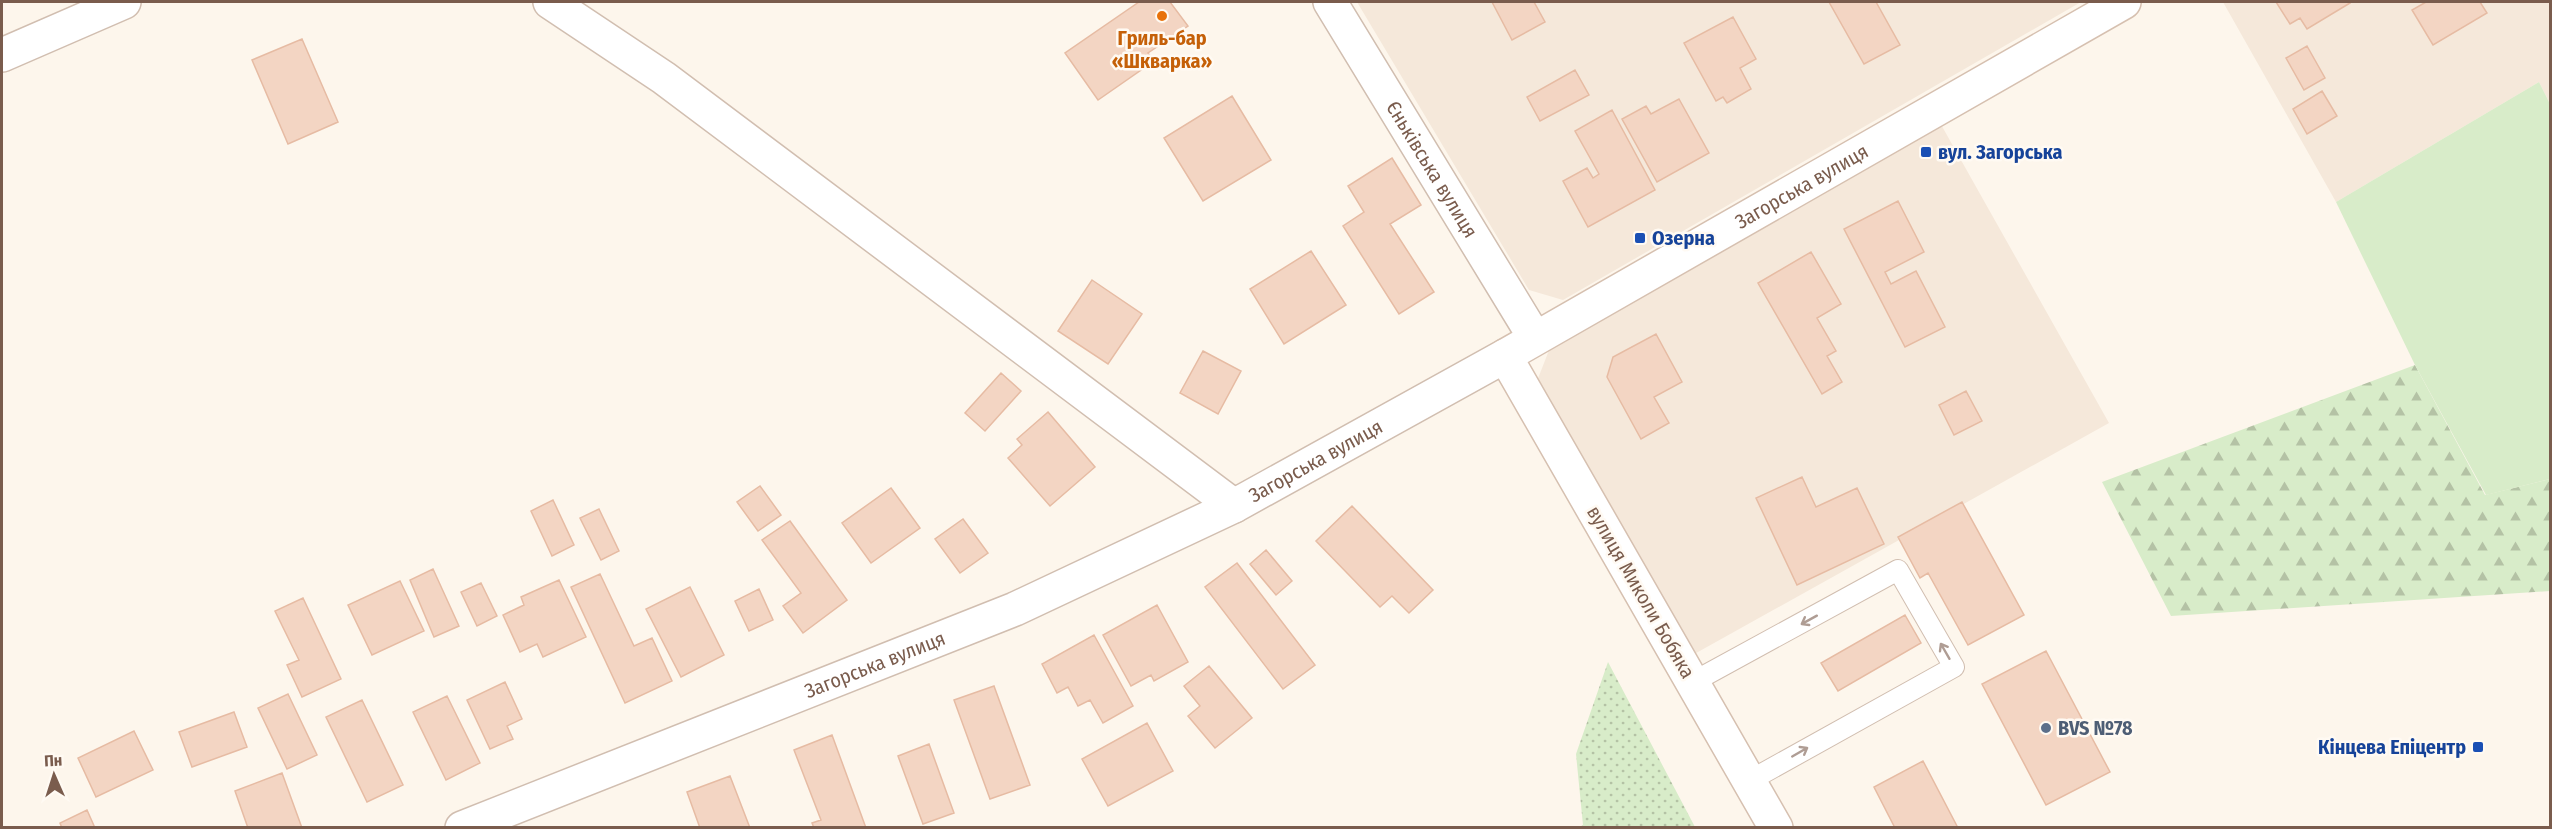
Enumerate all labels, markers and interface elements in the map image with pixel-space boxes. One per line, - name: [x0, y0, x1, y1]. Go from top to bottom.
- marker: Гриль-бар «Шкварка»: [1155, 9, 1169, 23]
- place label: Гриль-бар «Шкварка»: [1112, 26, 1212, 73]
- street label: Єньківська вулиця: [1381, 97, 1483, 242]
- street label: Загорська вулиця: [1731, 139, 1872, 234]
- place label: вул. Загорська: [1938, 140, 2063, 164]
- marker: вул. Загорська: [1919, 145, 1933, 159]
- place label: Озерна: [1652, 226, 1715, 250]
- marker: Озерна: [1633, 231, 1647, 245]
- street label: Загорська вулиця: [1244, 414, 1387, 507]
- street label: вулиця Миколи Бобяка: [1582, 502, 1700, 682]
- one-way arrow: [1800, 615, 1818, 626]
- street label: Загорська вулиця: [801, 626, 949, 703]
- one-way arrow: [1938, 643, 1950, 660]
- place label: BVS №78: [2058, 716, 2133, 740]
- marker: BVS №78: [2039, 721, 2053, 735]
- place label: Кінцева Епіцентр: [2318, 735, 2466, 759]
- marker: Кінцева Епіцентр: [2471, 740, 2485, 754]
- north arrow: [24, 745, 84, 805]
- one-way arrow: [1791, 745, 1808, 757]
- text: Пн: [44, 751, 63, 770]

